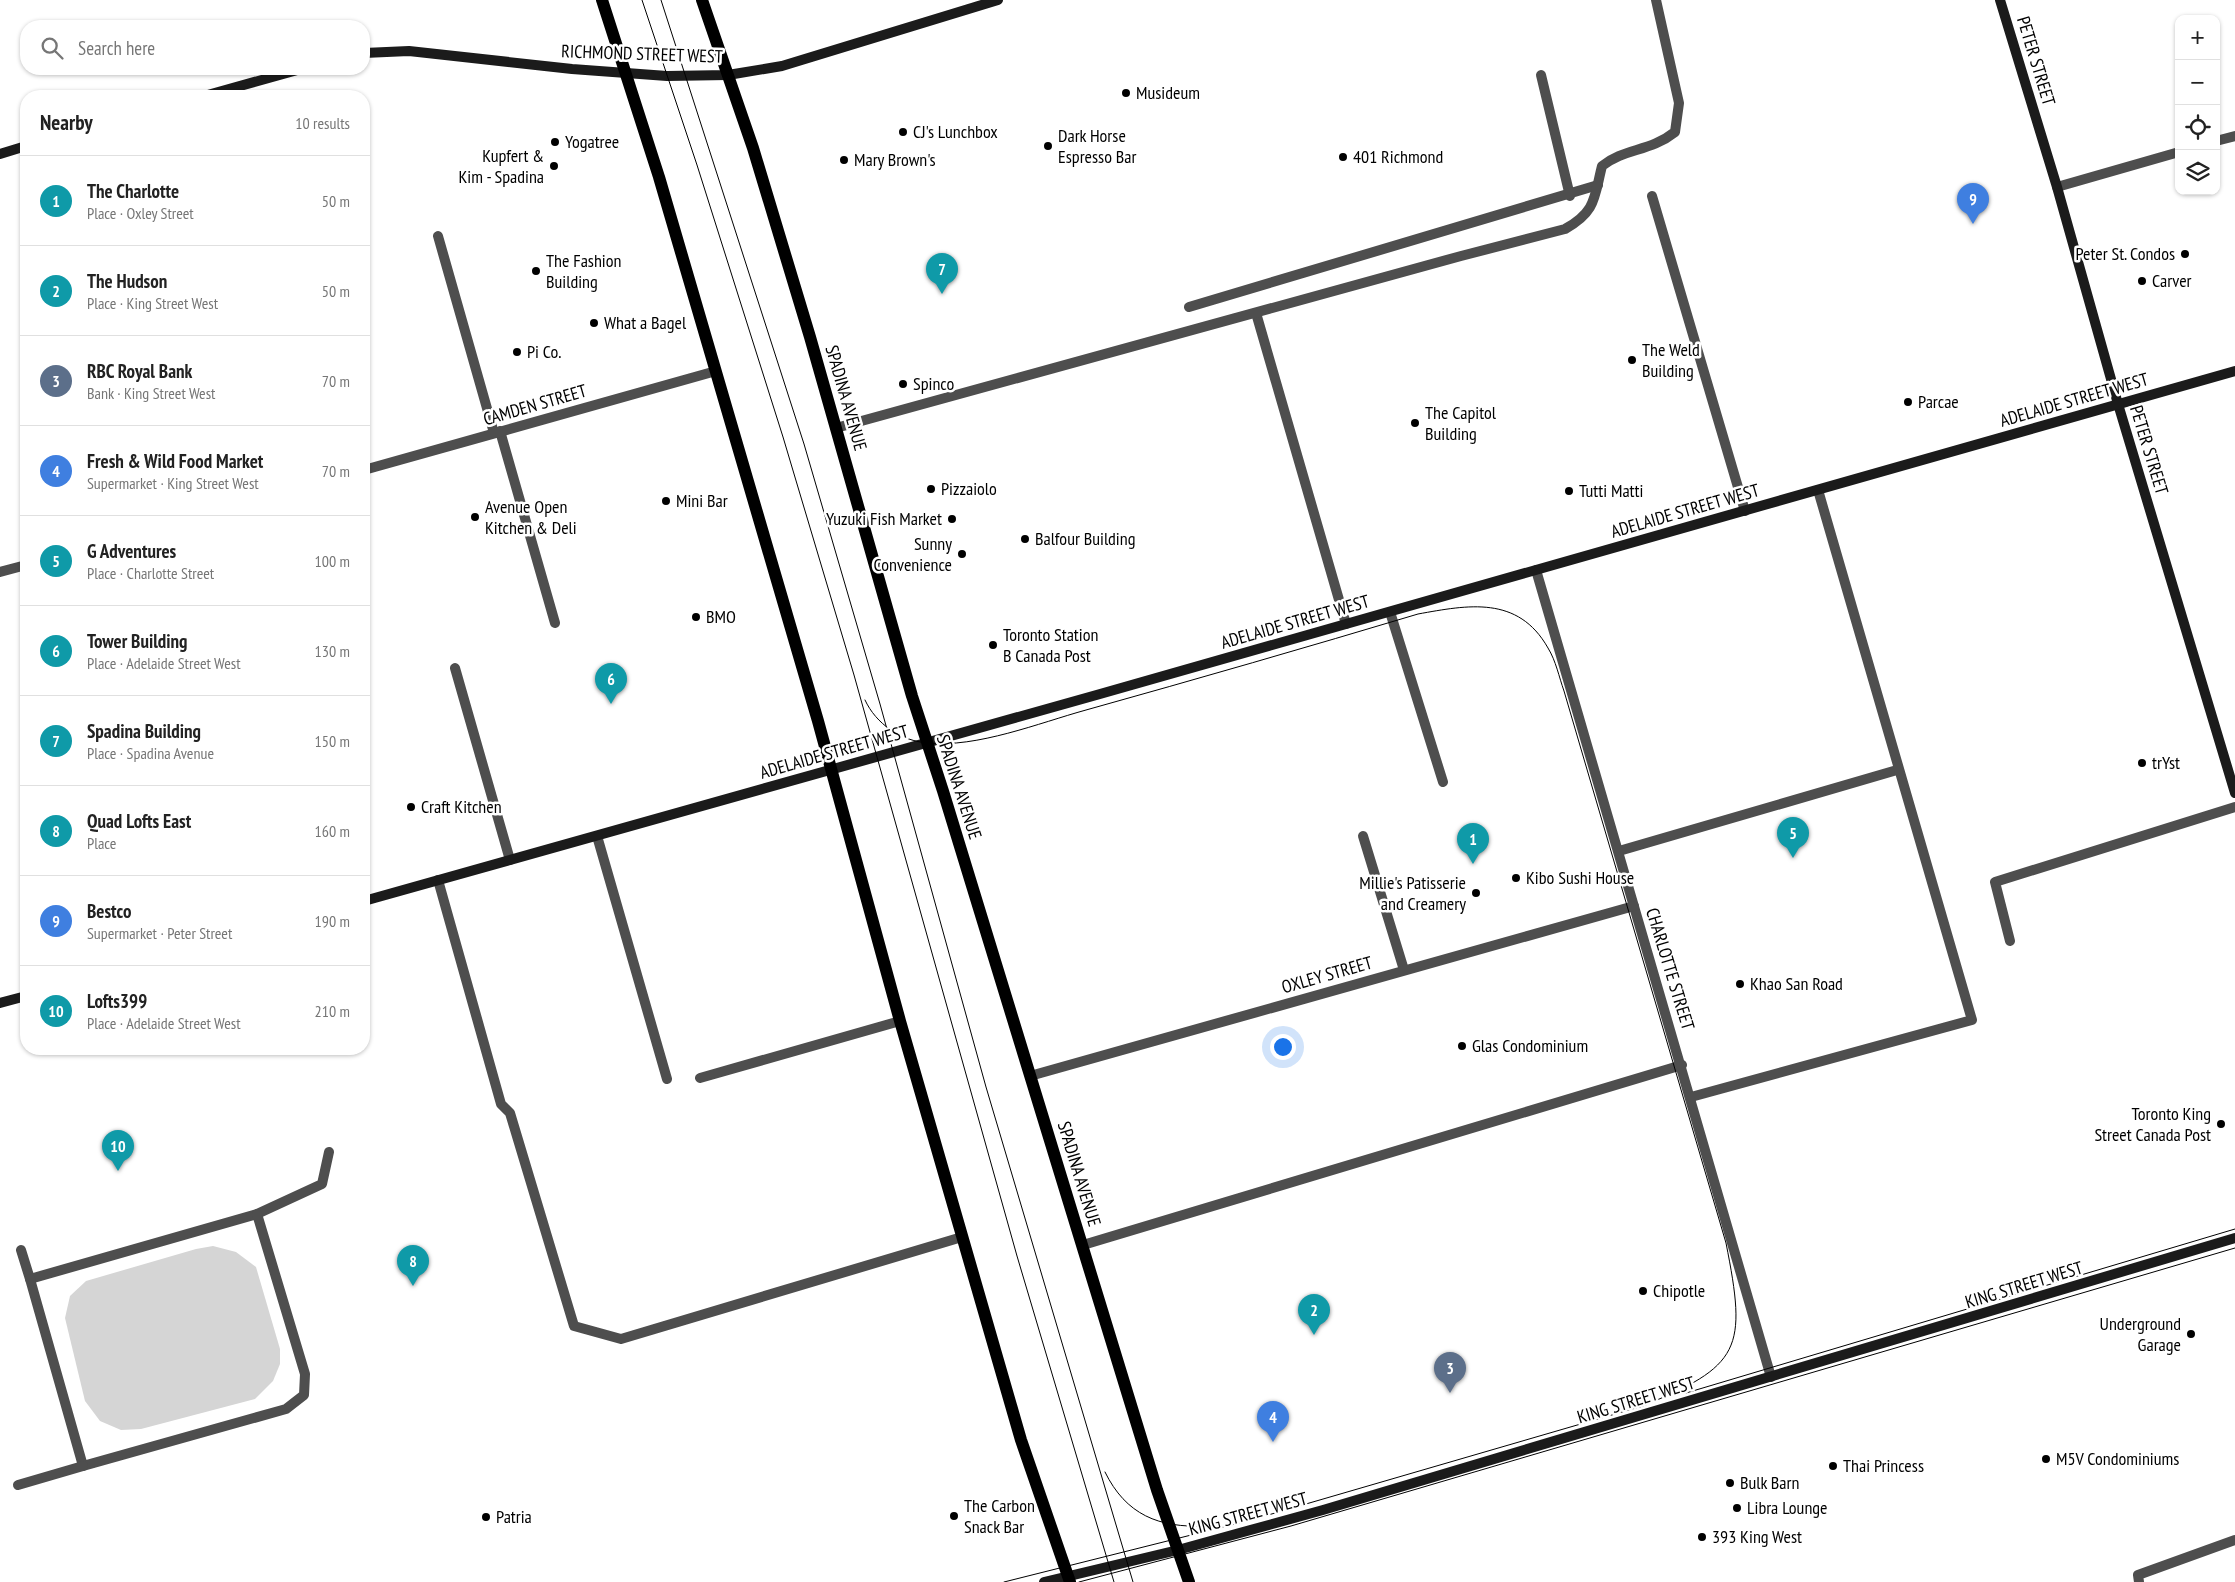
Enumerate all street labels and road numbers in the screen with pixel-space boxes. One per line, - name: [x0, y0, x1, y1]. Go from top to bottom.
- street label: PETER STREET: [2012, 14, 2061, 108]
- street label: RICHMOND STREET WEST: [561, 39, 723, 68]
- street label: SPADINA AVENUE: [820, 342, 873, 453]
- street label: ADELAIDE STREET WEST: [1997, 367, 2151, 432]
- street label: CAMDEN STREET: [481, 379, 589, 430]
- street label: PETER STREET: [2125, 403, 2174, 497]
- street label: ADELAIDE STREET WEST: [1608, 478, 1762, 543]
- street label: ADELAIDE STREET WEST: [1218, 589, 1372, 654]
- street label: ADELAIDE STREET WEST: [757, 719, 911, 784]
- street label: SPADINA AVENUE: [932, 732, 987, 842]
- street label: CHARLOTTE STREET: [1641, 905, 1700, 1033]
- street label: OXLEY STREET: [1279, 951, 1375, 998]
- street label: SPADINA AVENUE: [1053, 1119, 1106, 1229]
- street label: KING STREET WEST: [1962, 1256, 2085, 1313]
- street label: KING STREET WEST: [1574, 1371, 1697, 1428]
- street label: KING STREET WEST: [1186, 1487, 1310, 1540]

